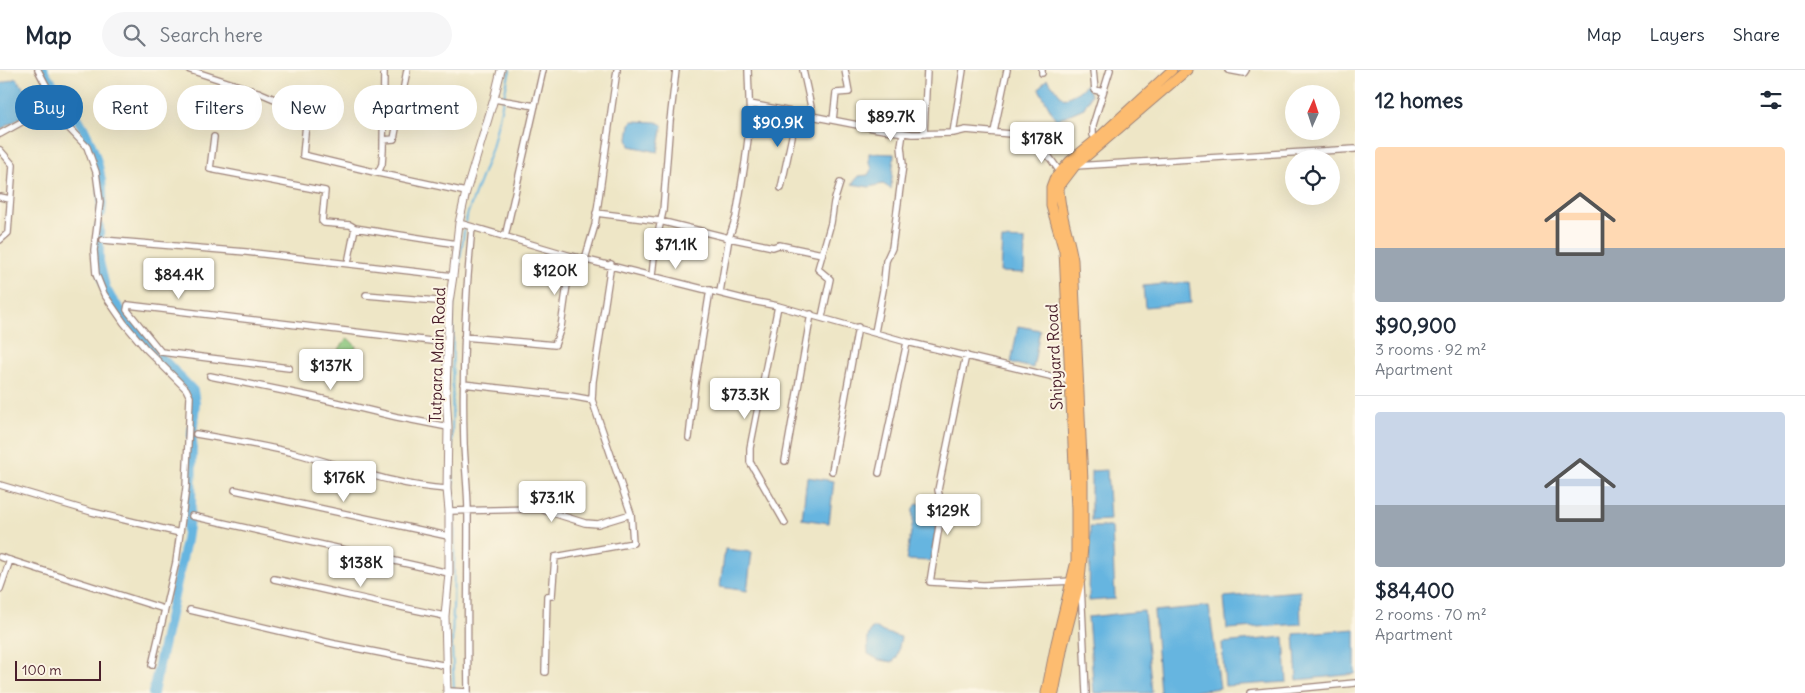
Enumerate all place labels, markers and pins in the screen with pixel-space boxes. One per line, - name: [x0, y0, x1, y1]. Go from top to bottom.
- pin: $89.7K: [850, 100, 932, 142]
- pin: $90.9K: [737, 106, 819, 148]
- pin: $178K: [1007, 122, 1077, 164]
- pin: $71.1K: [635, 228, 717, 270]
- pin: $120K: [520, 254, 590, 296]
- pin: $84.4K: [138, 258, 220, 300]
- pin: $137K: [296, 348, 366, 391]
- pin: $73.3K: [704, 378, 786, 420]
- pin: $176K: [309, 460, 379, 503]
- pin: $73.1K: [511, 480, 593, 523]
- pin: $129K: [913, 494, 983, 536]
- pin: $138K: [326, 546, 396, 588]

